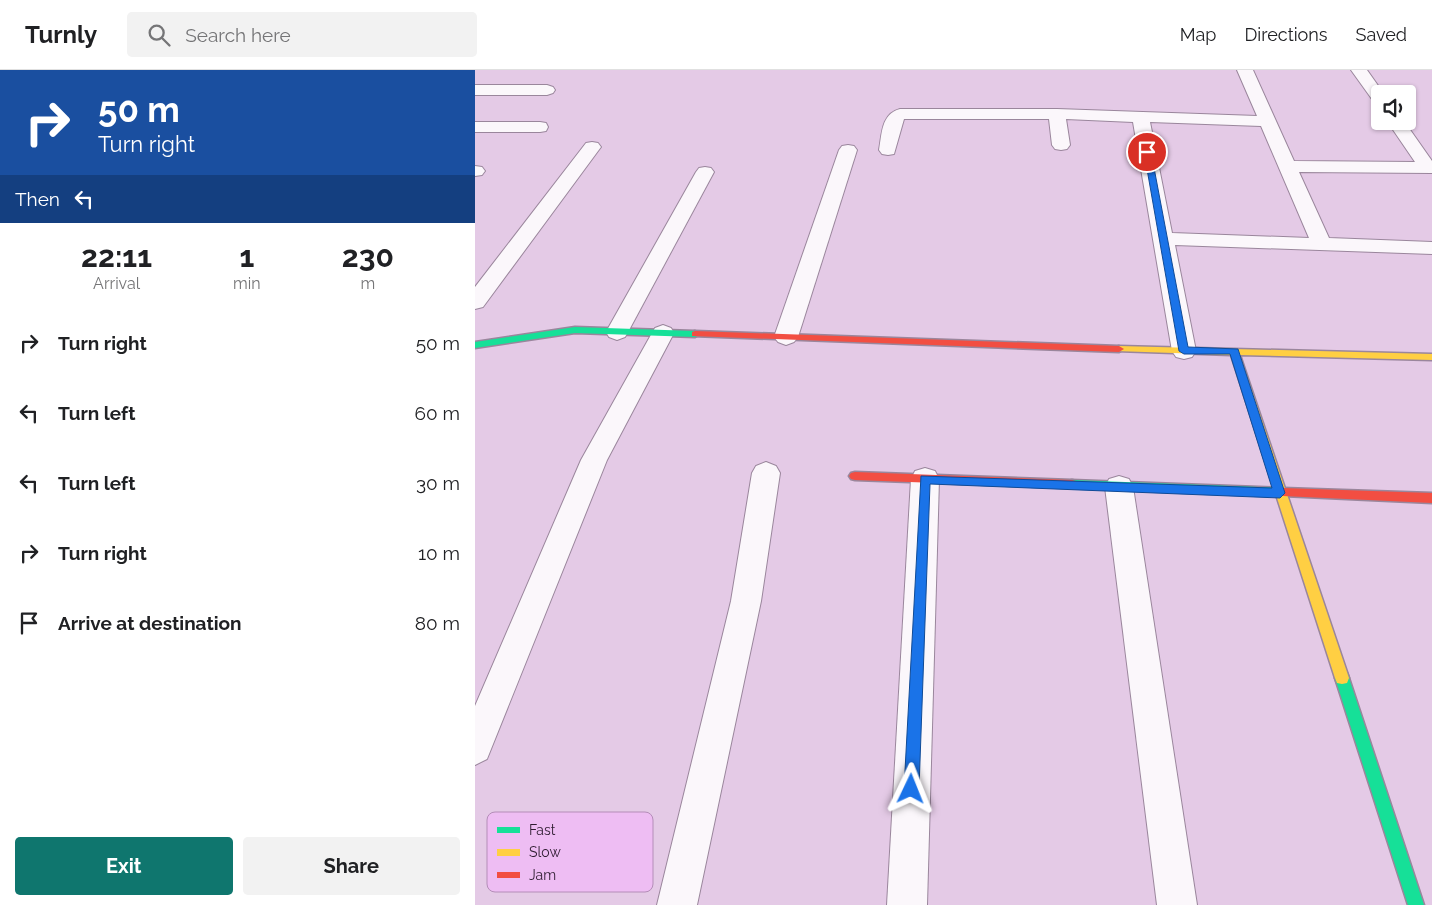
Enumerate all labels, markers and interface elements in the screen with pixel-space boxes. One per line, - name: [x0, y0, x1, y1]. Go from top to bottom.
- search box: [127, 12, 477, 57]
- text: Turnly: [25, 20, 97, 49]
- icon: search: [145, 21, 173, 49]
- text: Search here: [185, 24, 291, 46]
- text: Map: [1180, 24, 1216, 45]
- text: Directions: [1244, 24, 1328, 45]
- text: Saved: [1356, 24, 1407, 45]
- map controls: [1371, 85, 1416, 130]
- button: sound: [1371, 85, 1416, 130]
- text: 50 m: [98, 89, 180, 130]
- icon: right: [15, 90, 80, 155]
- text: Turn right: [98, 131, 195, 157]
- pin: [1126, 131, 1168, 173]
- icon: arrive: [1133, 138, 1161, 166]
- icon: left: [70, 185, 98, 213]
- text: Then: [15, 188, 60, 210]
- text: 22:11: [81, 239, 152, 274]
- text: 1: [239, 239, 254, 274]
- text: 230: [342, 239, 394, 274]
- text: Arrival: [93, 274, 140, 293]
- text: min: [233, 274, 261, 293]
- text: m: [360, 274, 375, 293]
- icon: right: [15, 329, 43, 357]
- text: Turn right: [58, 332, 147, 354]
- text: 50 m: [416, 332, 460, 354]
- icon: left: [15, 399, 43, 427]
- text: Turn left: [58, 402, 135, 424]
- text: 60 m: [415, 402, 460, 424]
- icon: left: [15, 469, 43, 497]
- text: Turn left: [58, 472, 135, 494]
- text: 30 m: [416, 472, 460, 494]
- icon: right: [15, 539, 43, 567]
- text: Turn right: [58, 542, 147, 564]
- text: 10 m: [418, 542, 460, 564]
- icon: arrive: [15, 609, 43, 637]
- text: Arrive at destination: [58, 612, 242, 634]
- text: 80 m: [415, 612, 460, 634]
- position arrow: [884, 762, 936, 814]
- legend: [487, 812, 653, 892]
- text: Fast: [529, 822, 556, 838]
- button: Exit: [15, 837, 233, 895]
- button: Share: [243, 837, 460, 895]
- text: Slow: [529, 844, 561, 860]
- text: Jam: [529, 867, 556, 883]

